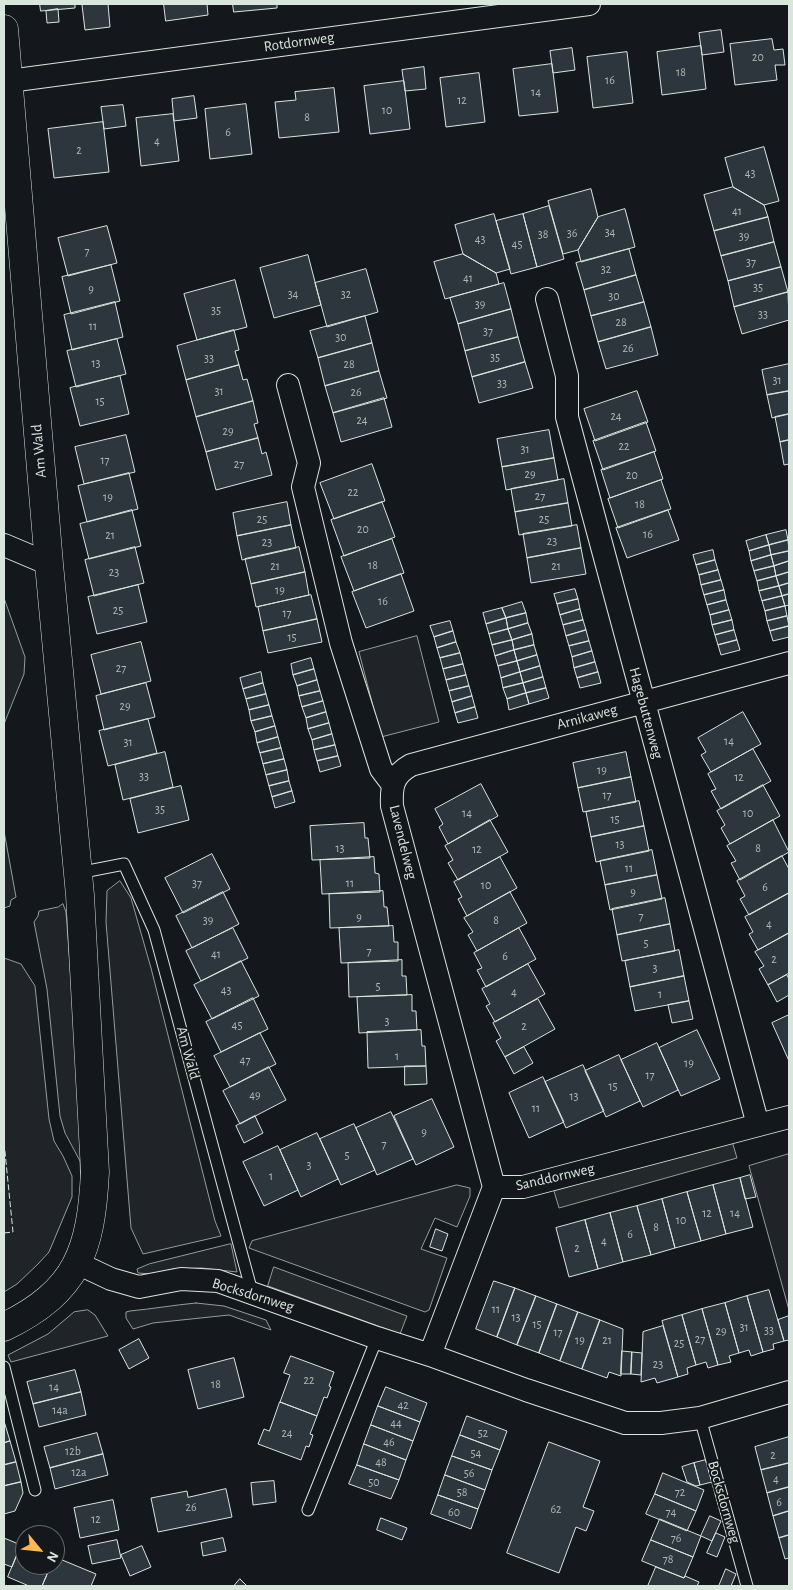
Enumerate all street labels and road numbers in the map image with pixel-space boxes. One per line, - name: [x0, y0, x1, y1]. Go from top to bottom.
- street label: Rotdornweg: [263, 28, 335, 56]
- street label: Am Wald: [28, 423, 50, 479]
- street label: Hagebuttenweg: [625, 665, 667, 761]
- street label: Arnikaweg: [555, 700, 619, 734]
- street label: Lavendelweg: [385, 803, 421, 881]
- street label: Am Wald: [172, 1025, 204, 1081]
- street label: Sanddornweg: [514, 1159, 596, 1195]
- street label: Bocksdornweg: [210, 1274, 296, 1316]
- street label: Bocksdornweg: [704, 1459, 744, 1545]

